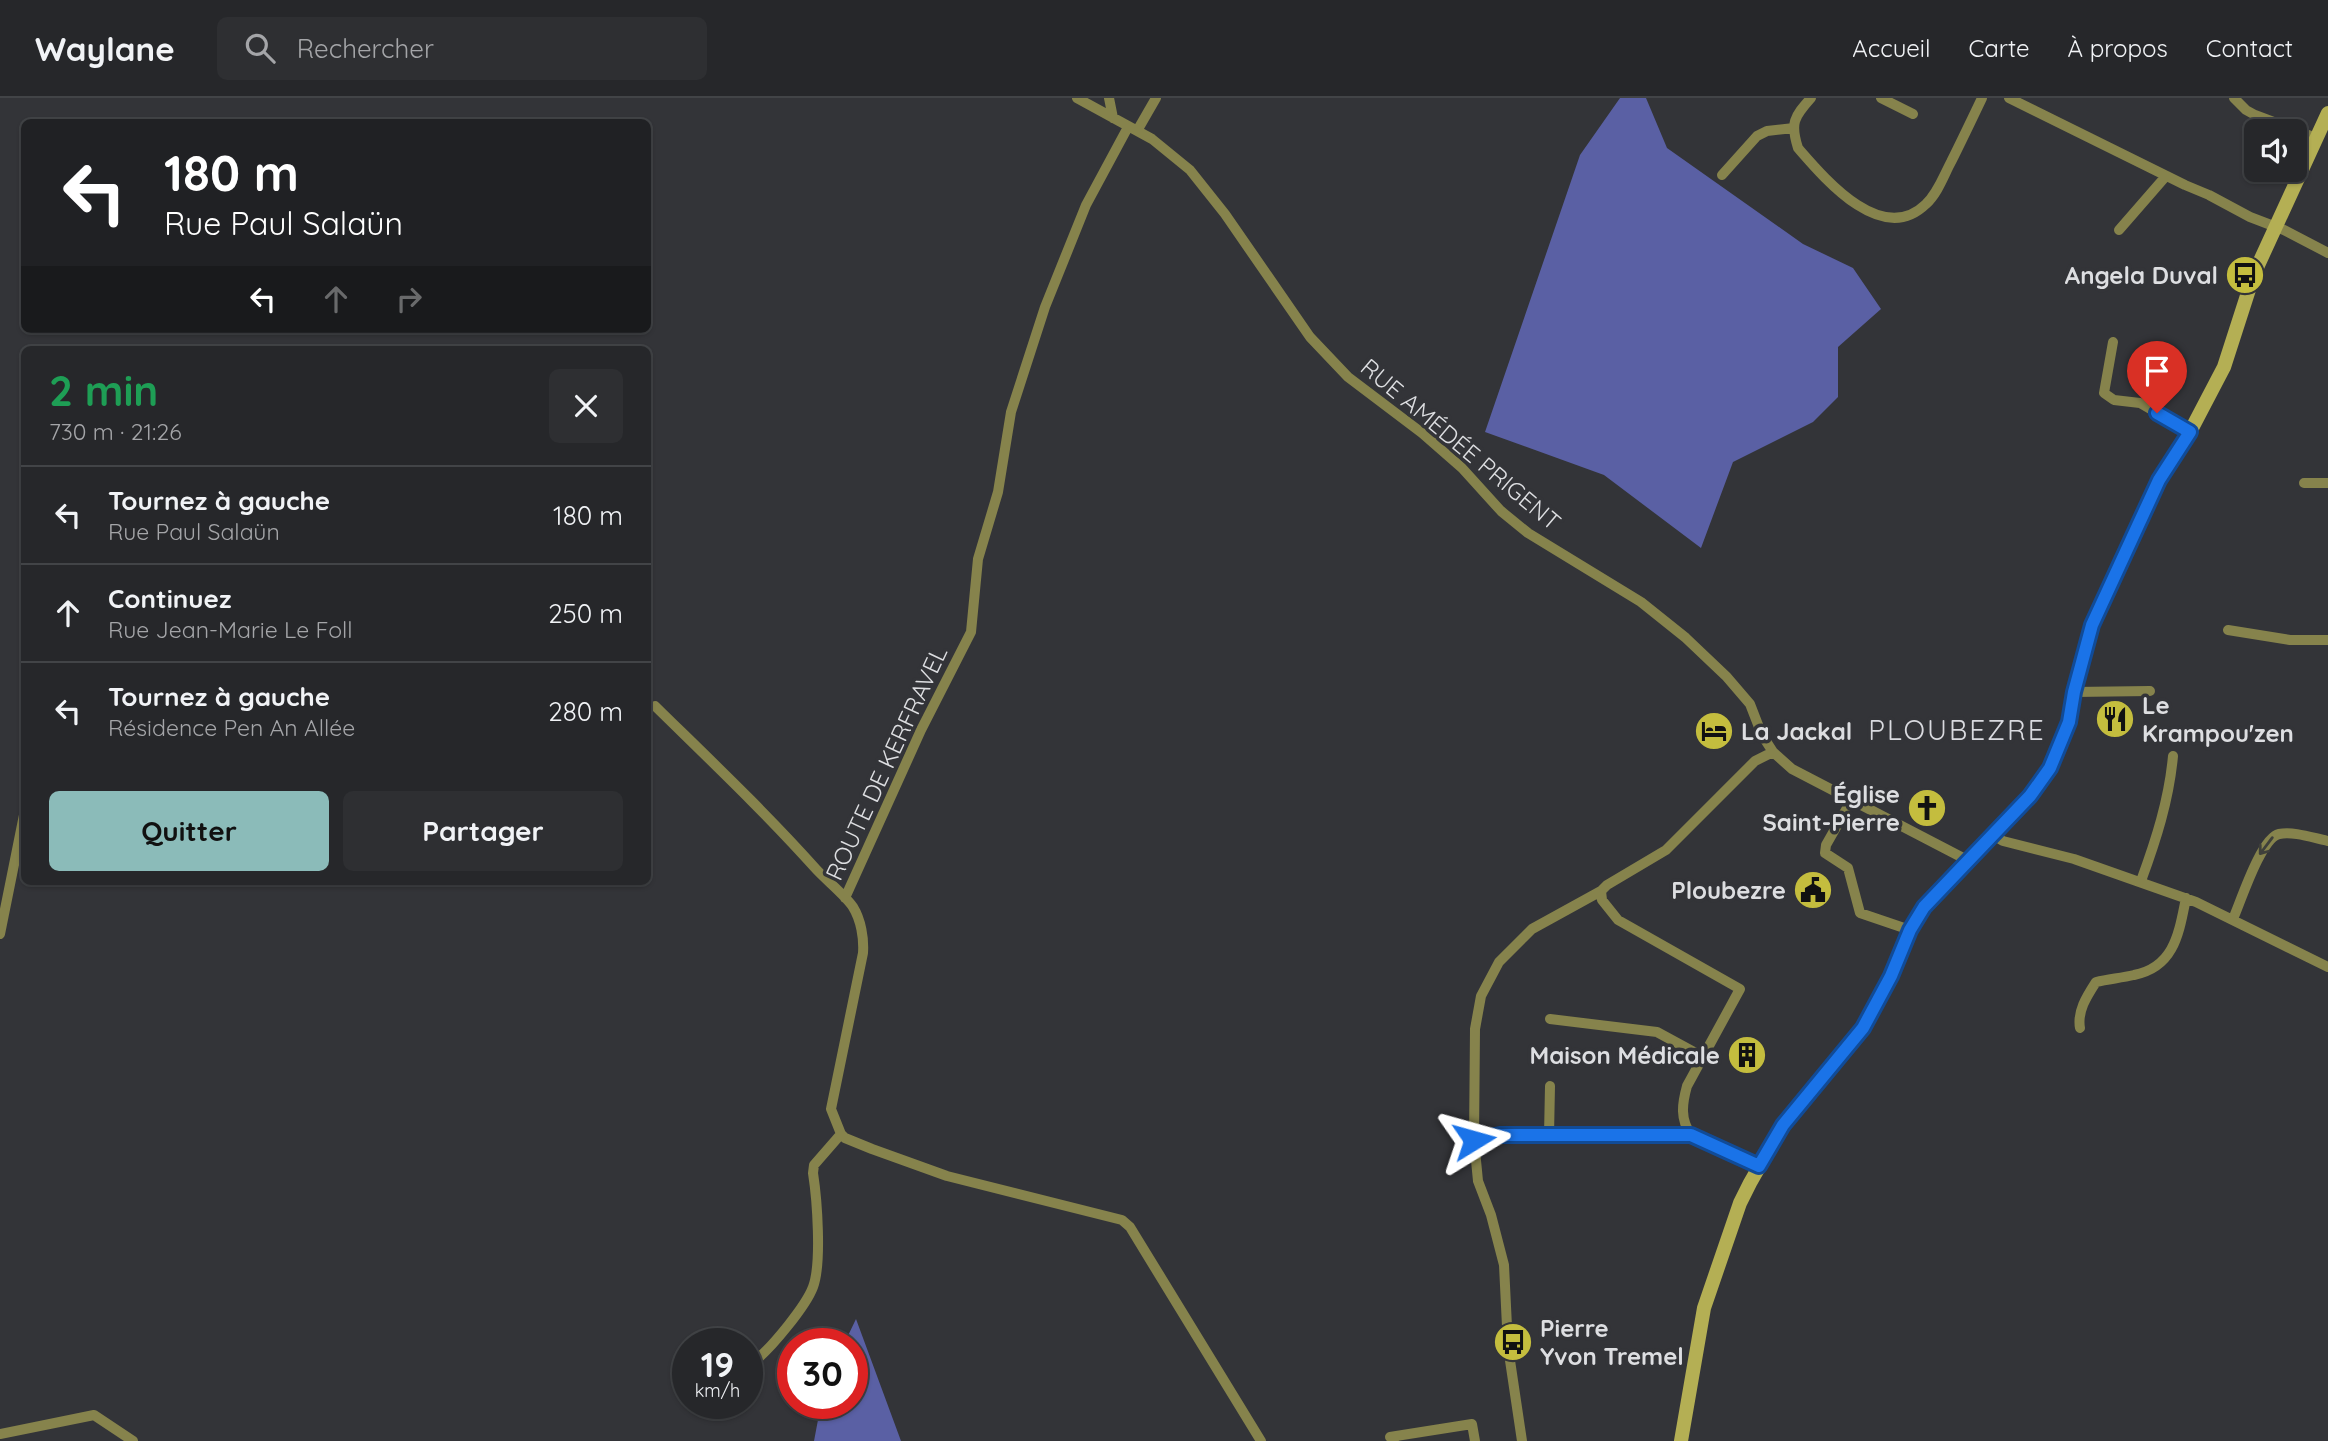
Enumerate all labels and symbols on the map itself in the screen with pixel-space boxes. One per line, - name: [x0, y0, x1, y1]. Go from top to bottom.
- bus stop icon: Angela Duval: [2224, 254, 2266, 296]
- place label: Angela Duval: [2065, 260, 2218, 290]
- pin: [2127, 341, 2187, 413]
- street label: RUE AMÉDÉE PRIGENT: [1355, 352, 1567, 536]
- street label: ROUTE DE KERFRAVEL: [819, 641, 954, 885]
- place label: Le Krampou'zen: [2142, 690, 2294, 748]
- restaurant icon: Le Krampou'zen: [2094, 698, 2136, 740]
- hotel icon: La Jackal: [1693, 710, 1735, 752]
- district label: PLOUBEZRE: [1868, 712, 2046, 747]
- place label: La Jackal: [1741, 716, 1852, 746]
- place label: Église Saint-Pierre: [1763, 779, 1900, 837]
- church icon: Église Saint-Pierre: [1906, 787, 1948, 829]
- one-way arrow: [2259, 837, 2274, 856]
- public building icon: Ploubezre: [1792, 869, 1834, 911]
- place label: Ploubezre: [1671, 875, 1786, 905]
- building icon: Maison Médicale: [1726, 1034, 1768, 1076]
- place label: Maison Médicale: [1530, 1040, 1720, 1070]
- position arrow: [1437, 1103, 1511, 1177]
- place label: Pierre Yvon Tremel: [1540, 1313, 1684, 1371]
- bus stop icon: Pierre Yvon Tremel: [1492, 1321, 1534, 1363]
- speed limit sign: 30: [777, 1328, 868, 1419]

